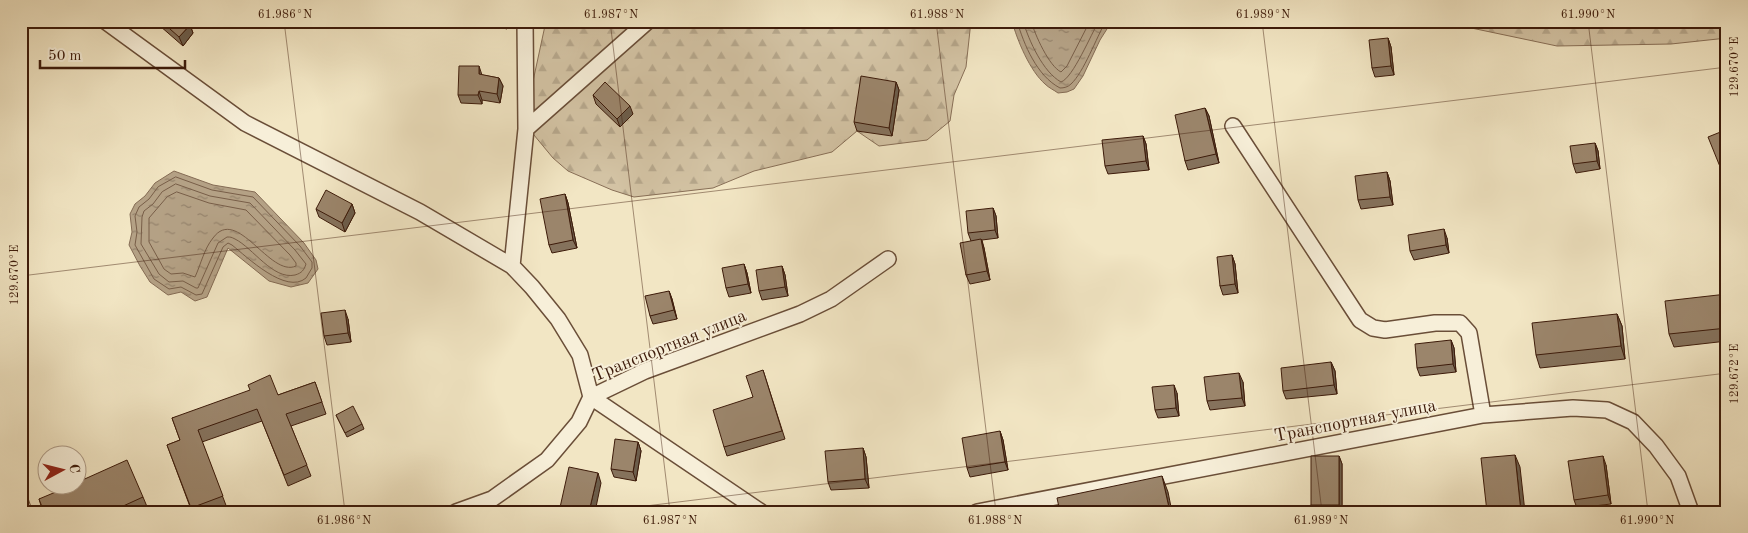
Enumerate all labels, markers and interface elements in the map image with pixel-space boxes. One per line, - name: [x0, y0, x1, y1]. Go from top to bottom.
- text: 61.986°N: [258, 9, 312, 21]
- text: 61.987°N: [584, 9, 638, 21]
- text: 61.988°N: [910, 9, 964, 21]
- text: 61.989°N: [1236, 9, 1290, 21]
- text: 61.990°N: [1561, 9, 1615, 21]
- text: 129.670°E: [1729, 37, 1741, 97]
- scale bar: [40, 38, 185, 70]
- text: 50 m: [48, 49, 82, 64]
- text: 129.670°E: [9, 245, 21, 305]
- street label: Транспортная улица: [590, 307, 749, 385]
- text: 129.672°E: [1729, 344, 1741, 404]
- street label: Транспортная улица: [1273, 396, 1438, 446]
- north arrow: [38, 446, 88, 496]
- text: С: [66, 463, 81, 474]
- text: 61.986°N: [317, 515, 371, 527]
- text: 61.987°N: [643, 515, 697, 527]
- text: 61.988°N: [968, 515, 1022, 527]
- text: 61.989°N: [1294, 515, 1348, 527]
- text: 61.990°N: [1620, 515, 1674, 527]

